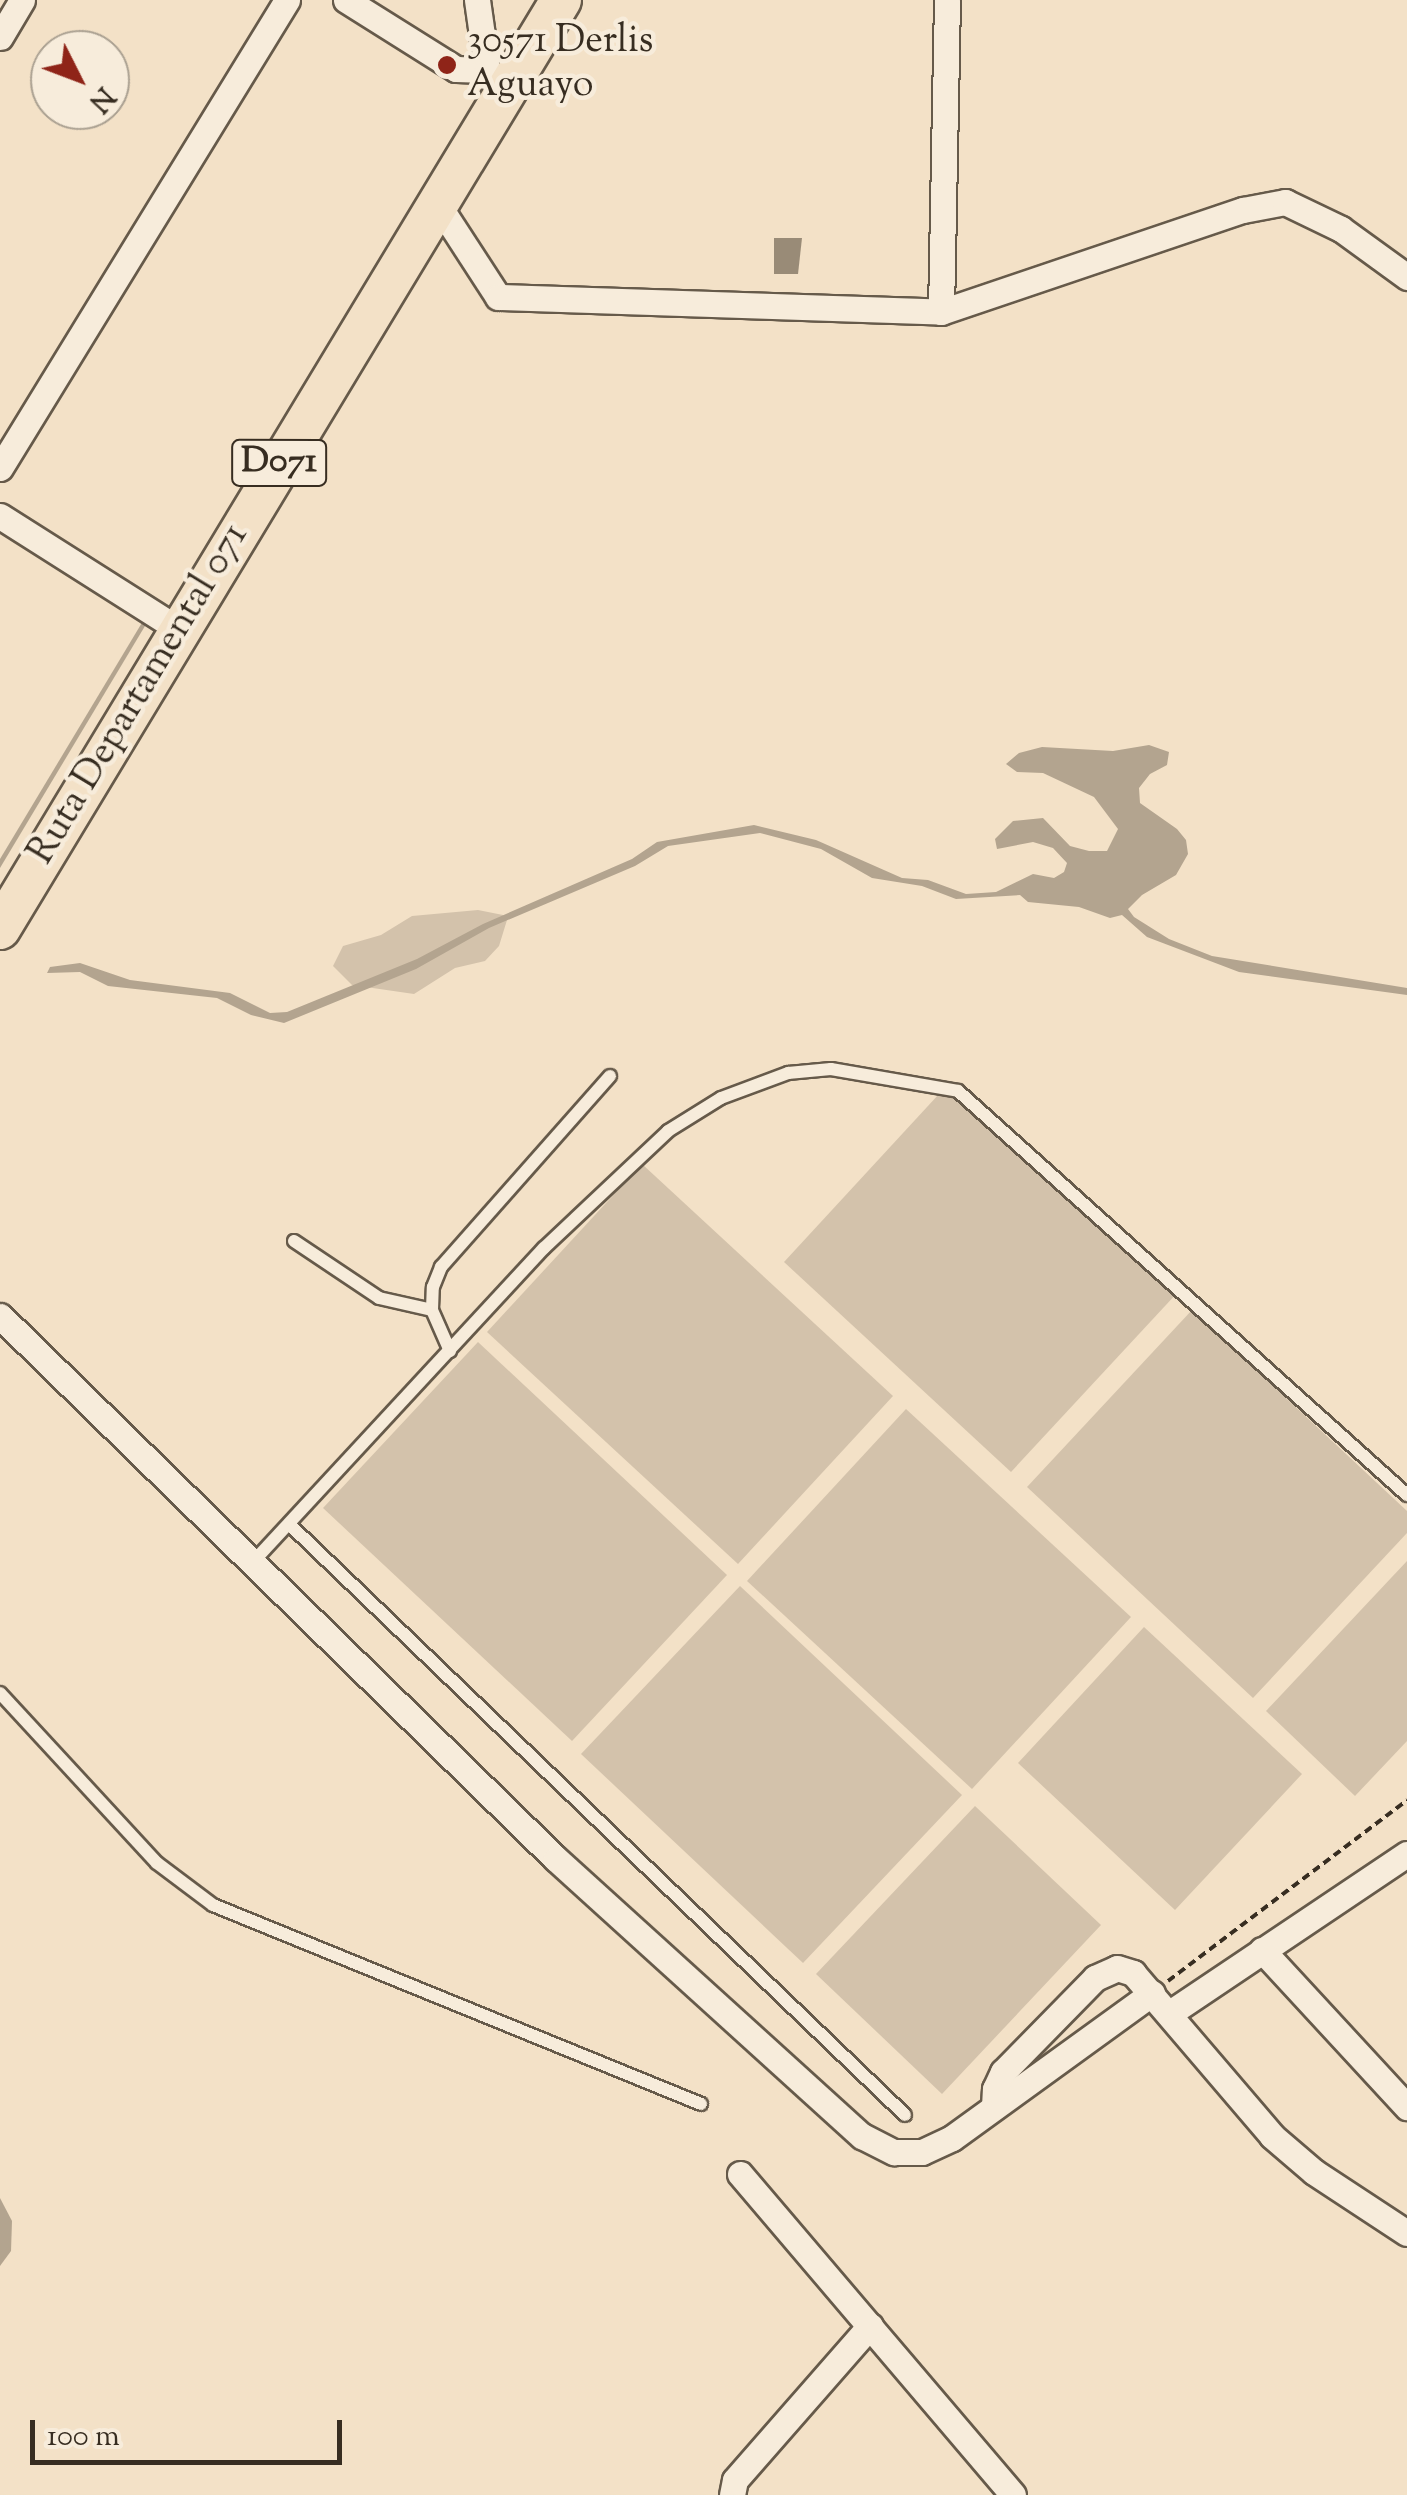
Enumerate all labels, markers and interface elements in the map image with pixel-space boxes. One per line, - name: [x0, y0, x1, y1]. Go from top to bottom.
- place label: 30571 Derlis Aguayo: [467, 20, 653, 110]
- north arrow: [30, 30, 130, 130]
- marker: 30571 Derlis Aguayo: [436, 54, 458, 76]
- text: N: [78, 77, 123, 120]
- road number: D071: [229, 433, 329, 493]
- street label: Ruta Departamental 071: [20, 517, 260, 873]
- scale bar: [35, 2400, 348, 2462]
- text: 100 m: [47, 2416, 120, 2459]

